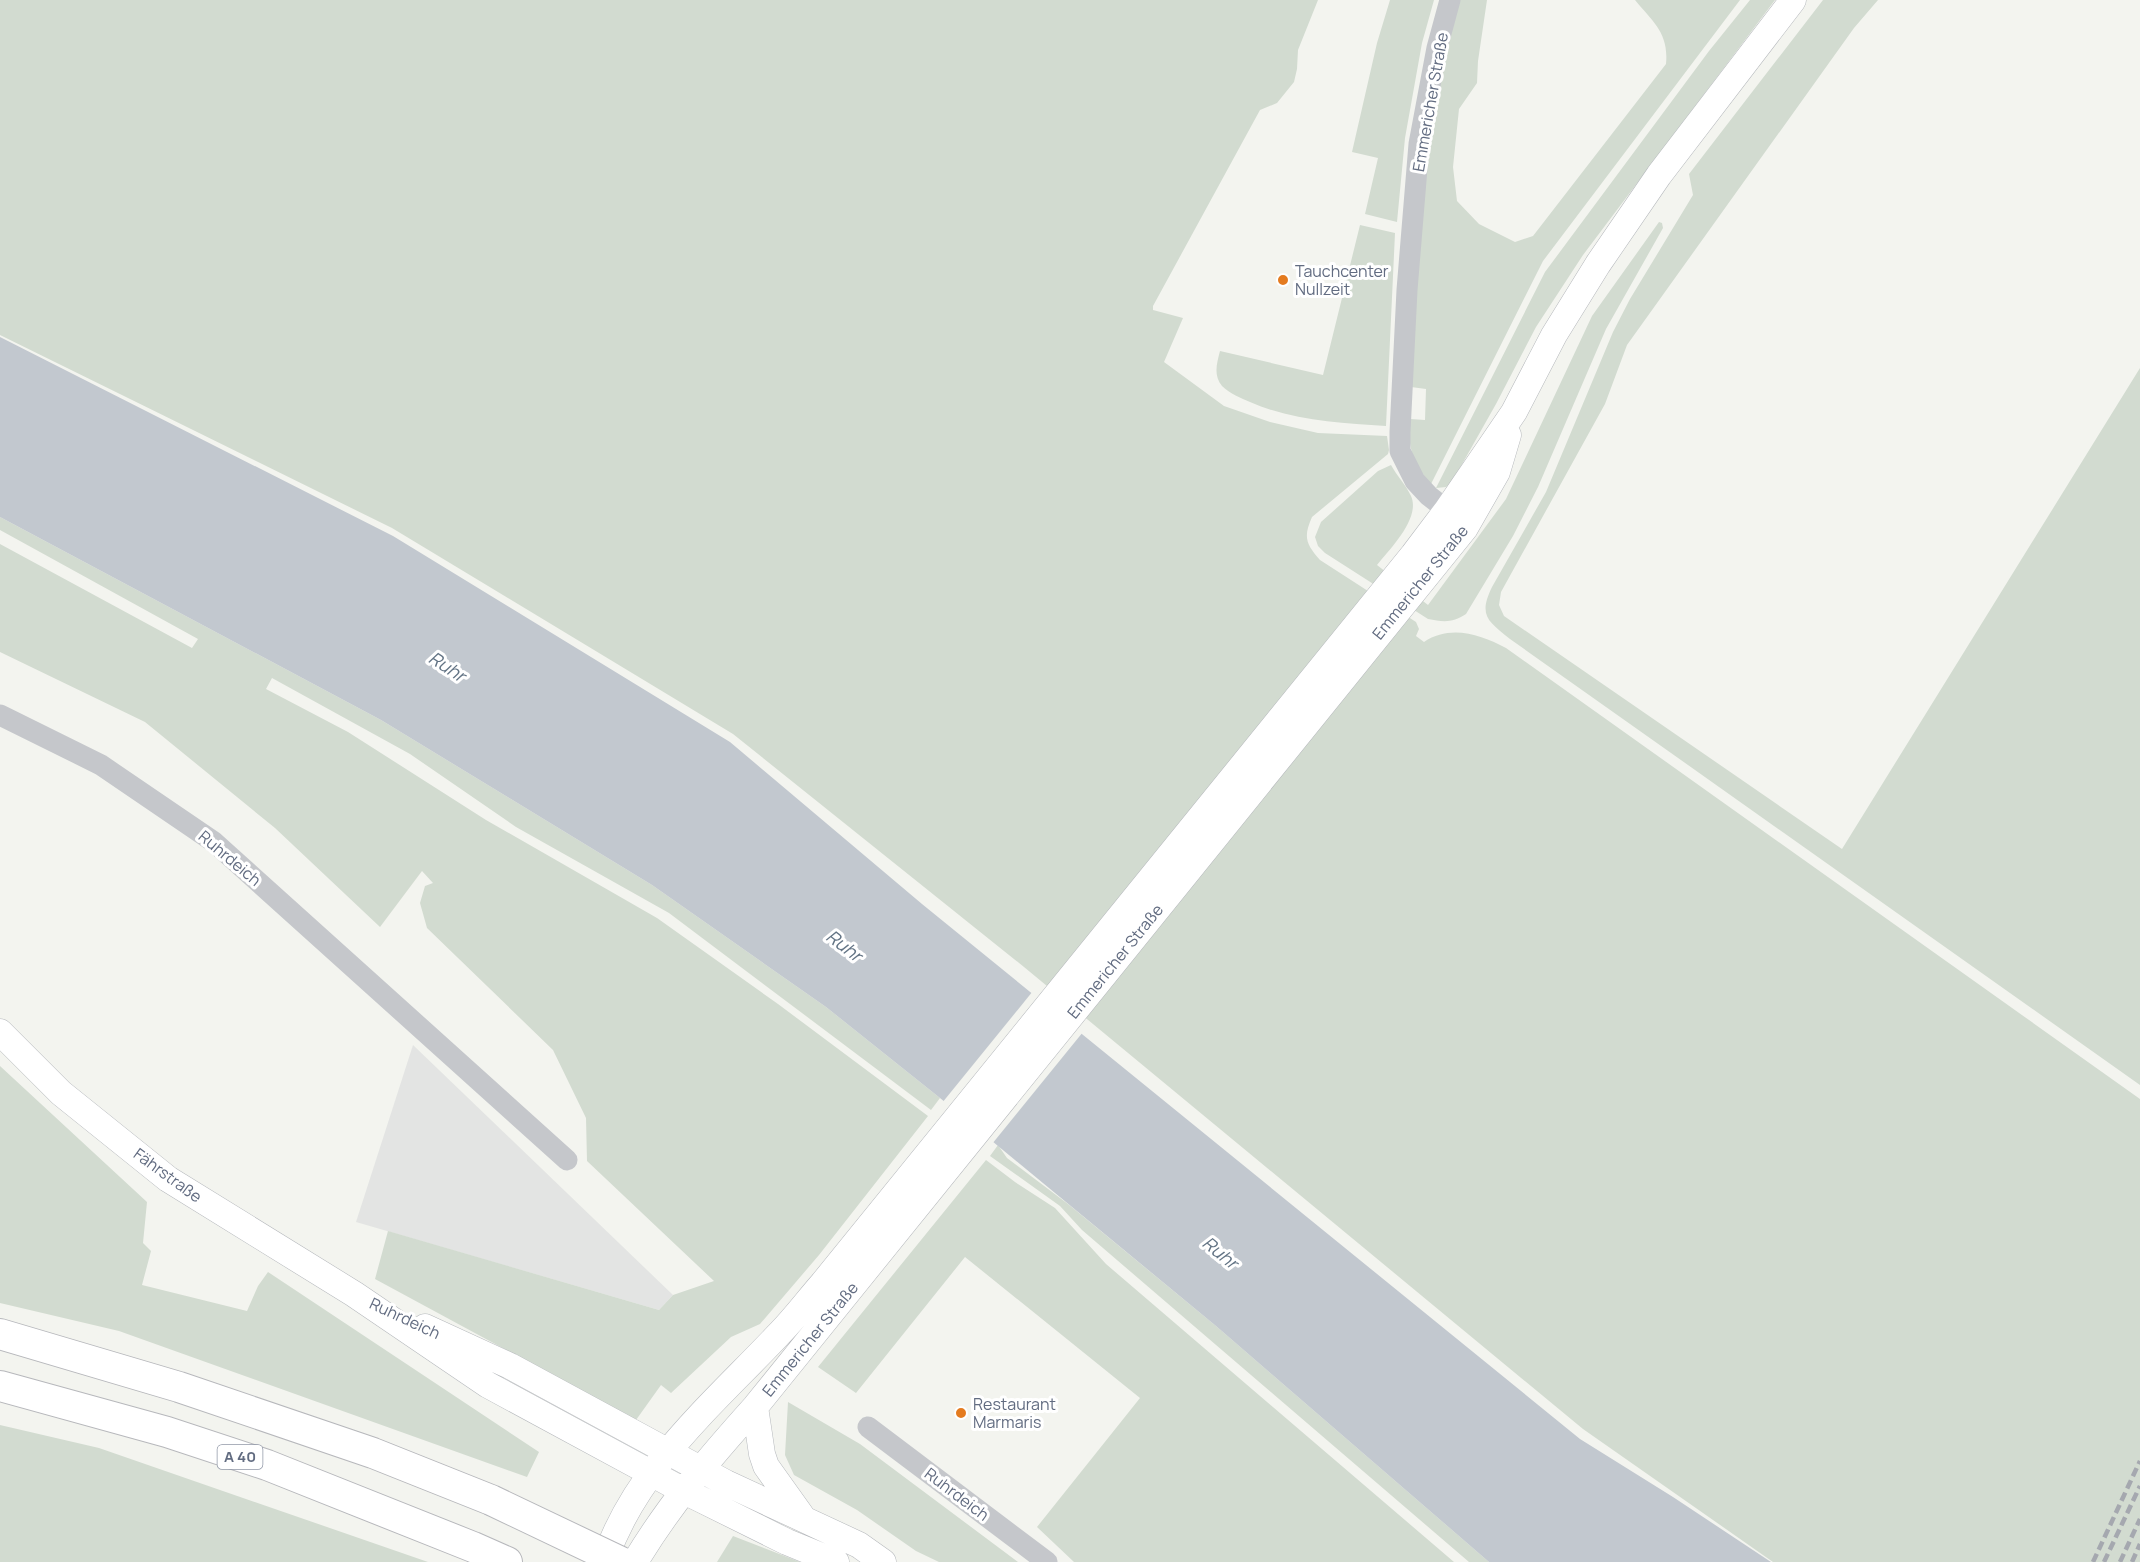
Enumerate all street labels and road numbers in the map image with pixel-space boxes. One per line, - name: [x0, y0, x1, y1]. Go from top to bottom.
- street label: Emmericher Straße: [1407, 31, 1453, 173]
- street label: Emmericher Straße: [1367, 520, 1473, 644]
- street label: Ruhrdeich: [194, 825, 266, 891]
- street label: Emmericher Straße: [1062, 899, 1168, 1023]
- street label: Fährstraße: [129, 1143, 207, 1207]
- street label: Emmericher Straße: [757, 1277, 863, 1401]
- street label: Ruhrdeich: [366, 1292, 444, 1344]
- road number: A 40: [218, 1445, 262, 1469]
- street label: Ruhrdeich: [920, 1462, 994, 1526]

